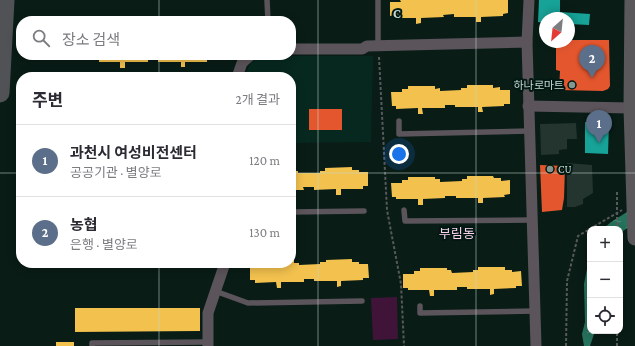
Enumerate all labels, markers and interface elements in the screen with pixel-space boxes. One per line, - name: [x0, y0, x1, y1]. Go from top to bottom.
- text: C: [393, 6, 401, 21]
- north arrow: [539, 12, 575, 48]
- search box: [16, 16, 296, 60]
- icon: search: [30, 27, 52, 49]
- text: 장소 검색: [62, 32, 120, 48]
- pin: 2: [579, 45, 605, 78]
- place label: 하나로마트: [513, 79, 564, 91]
- marker: 하나로마트: [567, 80, 577, 90]
- text: 주변: [32, 91, 63, 110]
- text: 2개 결과: [235, 92, 280, 107]
- pin: 1: [586, 110, 612, 143]
- your location: [389, 144, 409, 164]
- text: 과천시 여성비전센터: [70, 145, 197, 161]
- text: 1: [43, 153, 47, 168]
- text: 120 m: [249, 153, 280, 168]
- place label: CU: [558, 163, 572, 175]
- marker: CU: [545, 164, 555, 174]
- text: 공공기관 · 별양로: [70, 165, 162, 180]
- text: 농협: [70, 217, 98, 233]
- text: 2: [42, 225, 48, 240]
- text: 130 m: [249, 225, 280, 240]
- district label: 부림동: [439, 226, 475, 241]
- map controls: [587, 226, 623, 334]
- button: +: [587, 226, 623, 262]
- text: 은행 · 별양로: [70, 237, 138, 252]
- button: −: [587, 262, 623, 298]
- button: locate: [587, 298, 623, 334]

